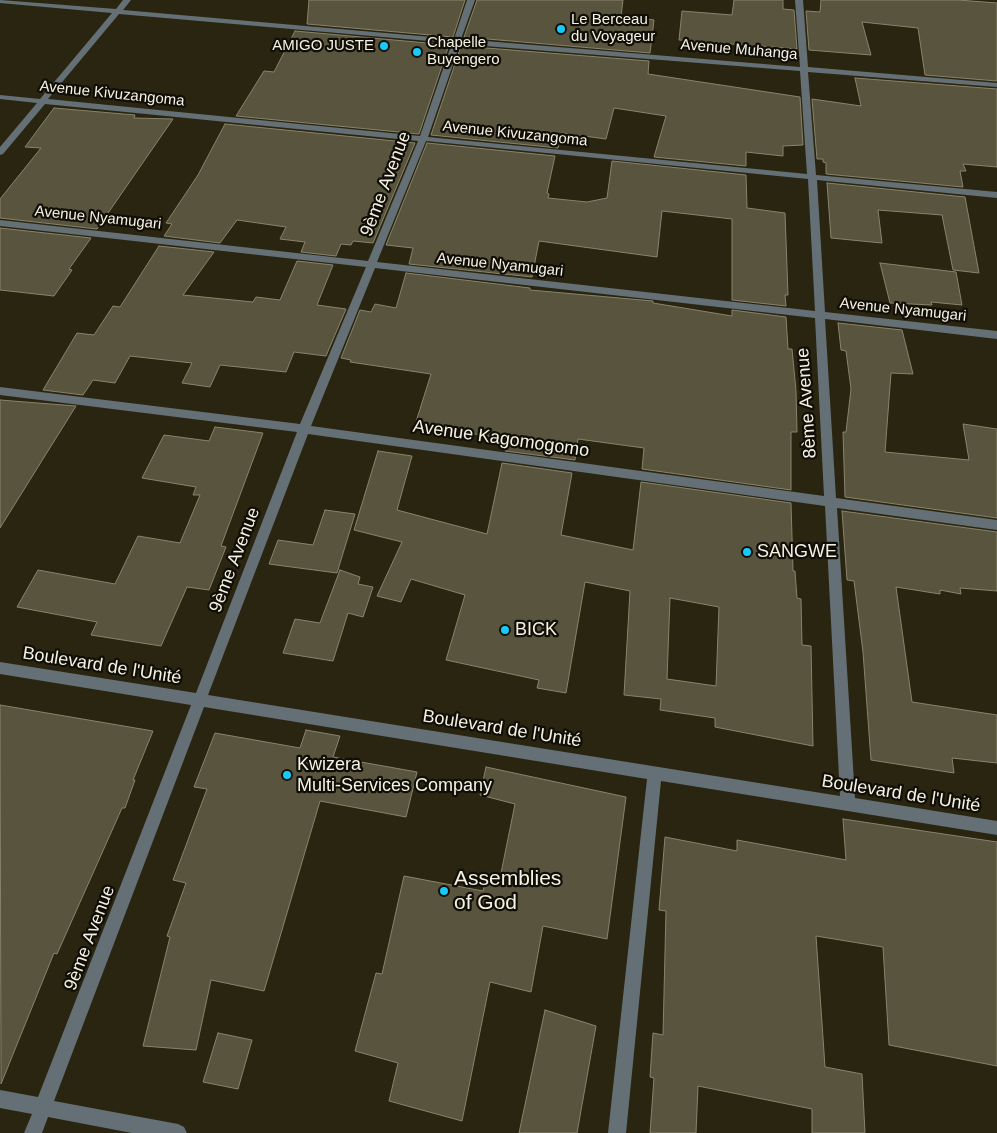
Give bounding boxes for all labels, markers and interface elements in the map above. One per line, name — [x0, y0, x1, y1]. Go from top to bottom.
place label: Le Berceau du Voyageur — [571, 11, 655, 46]
marker: Le Berceau du Voyageur — [555, 23, 567, 35]
place label: Chapelle Buyengero — [427, 34, 500, 69]
street label: Avenue Muhanga — [680, 36, 798, 64]
place label: AMIGO JUSTE — [272, 37, 374, 55]
marker: AMIGO JUSTE — [378, 40, 390, 52]
marker: Chapelle Buyengero — [411, 46, 423, 58]
street label: Avenue Kivuzangoma — [39, 77, 185, 111]
street label: Avenue Kivuzangoma — [442, 117, 588, 151]
street label: 9ème Avenue — [356, 128, 416, 240]
street label: Avenue Nyamugari — [34, 202, 162, 234]
street label: Avenue Nyamugari — [436, 249, 564, 281]
street label: Avenue Nyamugari — [839, 294, 967, 326]
street label: 8ème Avenue — [792, 347, 822, 459]
street label: Avenue Kagomogomo — [411, 416, 591, 462]
street label: 9ème Avenue — [205, 504, 265, 616]
place label: SANGWE — [757, 541, 837, 563]
marker: SANGWE — [741, 546, 753, 558]
place label: BICK — [515, 619, 557, 641]
marker: BICK — [499, 624, 511, 636]
street label: Boulevard de l'Unité — [21, 643, 183, 689]
street label: Boulevard de l'Unité — [421, 706, 583, 752]
place label: Kwizera Multi-Services Company — [297, 754, 492, 796]
marker: Kwizera Multi-Services Company — [281, 769, 293, 781]
street label: Boulevard de l'Unité — [820, 771, 982, 817]
place label: Assemblies of God — [454, 866, 561, 916]
street label: 9ème Avenue — [60, 882, 120, 994]
marker: Assemblies of God — [438, 885, 450, 897]

